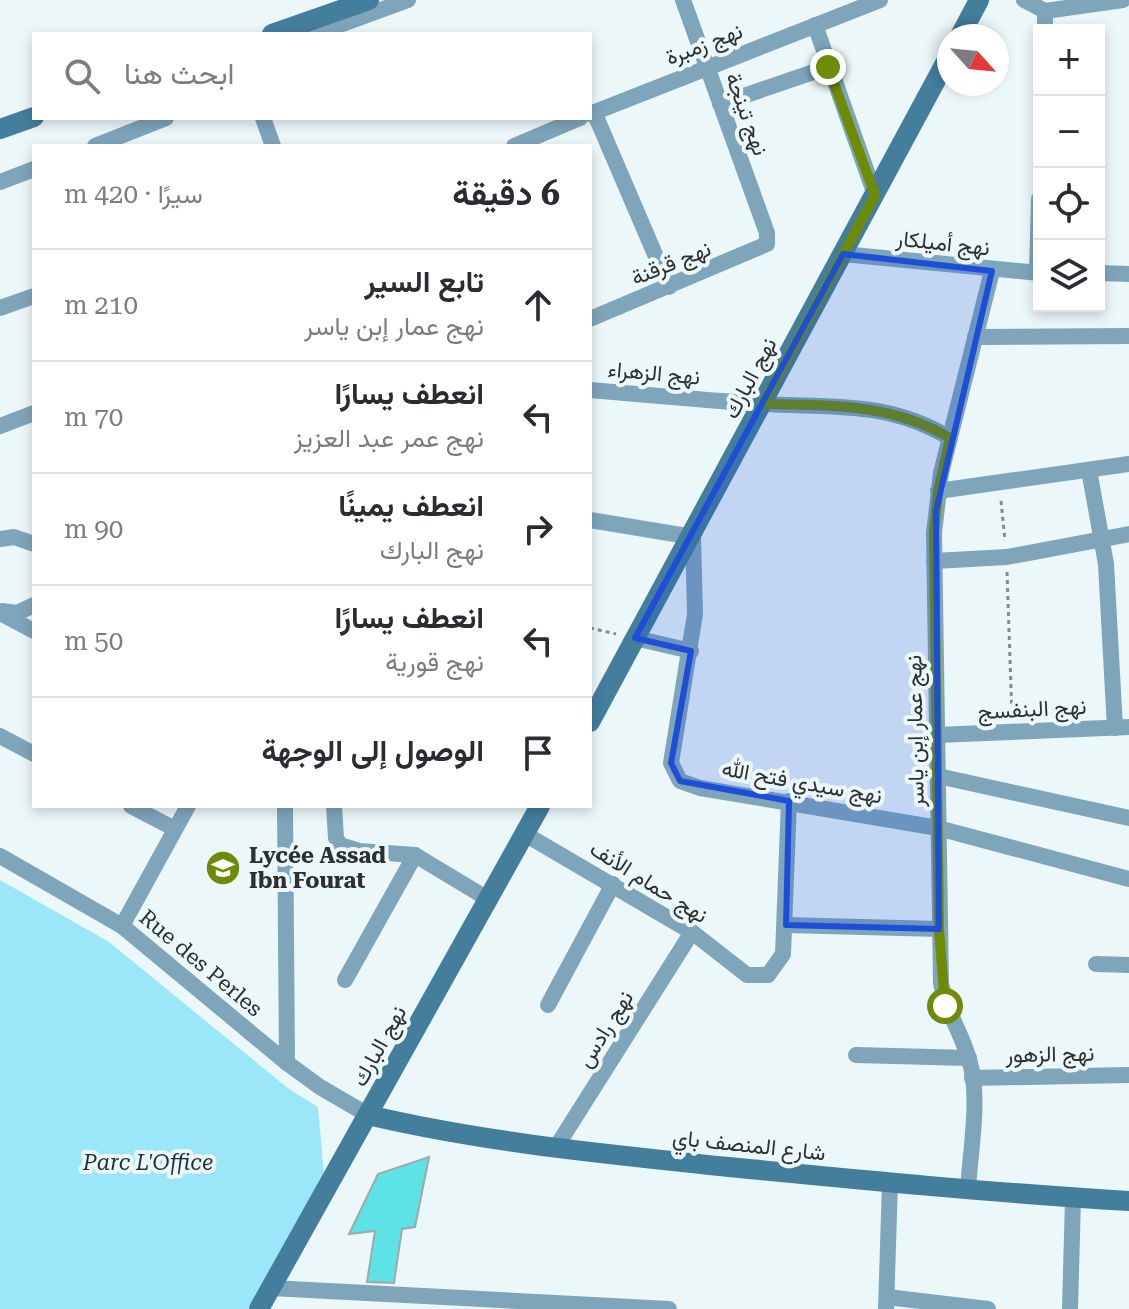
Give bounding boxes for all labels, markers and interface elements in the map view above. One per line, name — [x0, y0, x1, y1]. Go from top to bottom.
street label: نهج زمبرة — [662, 18, 747, 72]
north arrow — [937, 24, 1009, 96]
map controls — [1033, 24, 1105, 312]
button: + — [1033, 24, 1105, 96]
search box — [32, 32, 592, 120]
route end — [810, 49, 846, 85]
icon: search — [60, 54, 104, 98]
text: ابحث هنا — [124, 56, 235, 91]
street label: نهج تينجة — [719, 69, 774, 160]
button: − — [1033, 96, 1105, 168]
button: locate — [1033, 168, 1105, 240]
text: 6 دقيقة — [452, 173, 560, 213]
text: سيرًا · 420 m — [64, 179, 203, 209]
street label: نهج أميلكار — [894, 226, 991, 262]
street label: نهج قرقنة — [627, 236, 715, 292]
button: layers — [1033, 240, 1105, 312]
text: تابع السير — [365, 264, 484, 299]
icon: ahead — [516, 283, 560, 327]
text: 210 m — [64, 290, 138, 320]
text: نهج عمار إبن ياسر — [304, 311, 484, 341]
street label: نهج البارك — [718, 333, 783, 424]
street label: نهج الزهراء — [607, 357, 701, 391]
text: انعطف يسارًا — [334, 376, 484, 411]
icon: left — [516, 395, 560, 439]
text: 70 m — [64, 402, 123, 432]
text: نهج عمر عبد العزيز — [294, 423, 484, 453]
text: انعطف يمينًا — [338, 488, 484, 523]
icon: right — [516, 507, 560, 551]
text: 90 m — [64, 514, 123, 544]
text: نهج البارك — [380, 535, 484, 565]
text: انعطف يسارًا — [334, 600, 484, 635]
icon: left — [516, 619, 560, 663]
text: 50 m — [64, 626, 123, 656]
text: نهج قورية — [385, 647, 484, 677]
street label: نهج عمار إبن ياسر — [901, 655, 931, 808]
street label: نهج البنفسج — [977, 694, 1087, 726]
icon: arrive — [516, 731, 560, 775]
text: الوصول إلى الوجهة — [261, 733, 484, 768]
street label: نهج سيدي فتح الله — [719, 755, 884, 814]
street label: نهج حمام الأنف — [584, 836, 712, 930]
place label: Lycée Assad Ibn Fourat — [249, 843, 386, 893]
school or university icon: Lycée Assad Ibn Fourat — [204, 849, 242, 887]
street label: Rue des Perles — [135, 904, 267, 1022]
street label: نهج رادس — [572, 986, 640, 1073]
route start — [927, 988, 963, 1024]
street label: نهج البارك — [347, 1001, 413, 1092]
street label: نهج الزهور — [1004, 1041, 1095, 1069]
street label: شارع المنصف باي — [670, 1125, 827, 1171]
park label: Parc L'Office — [82, 1150, 213, 1175]

